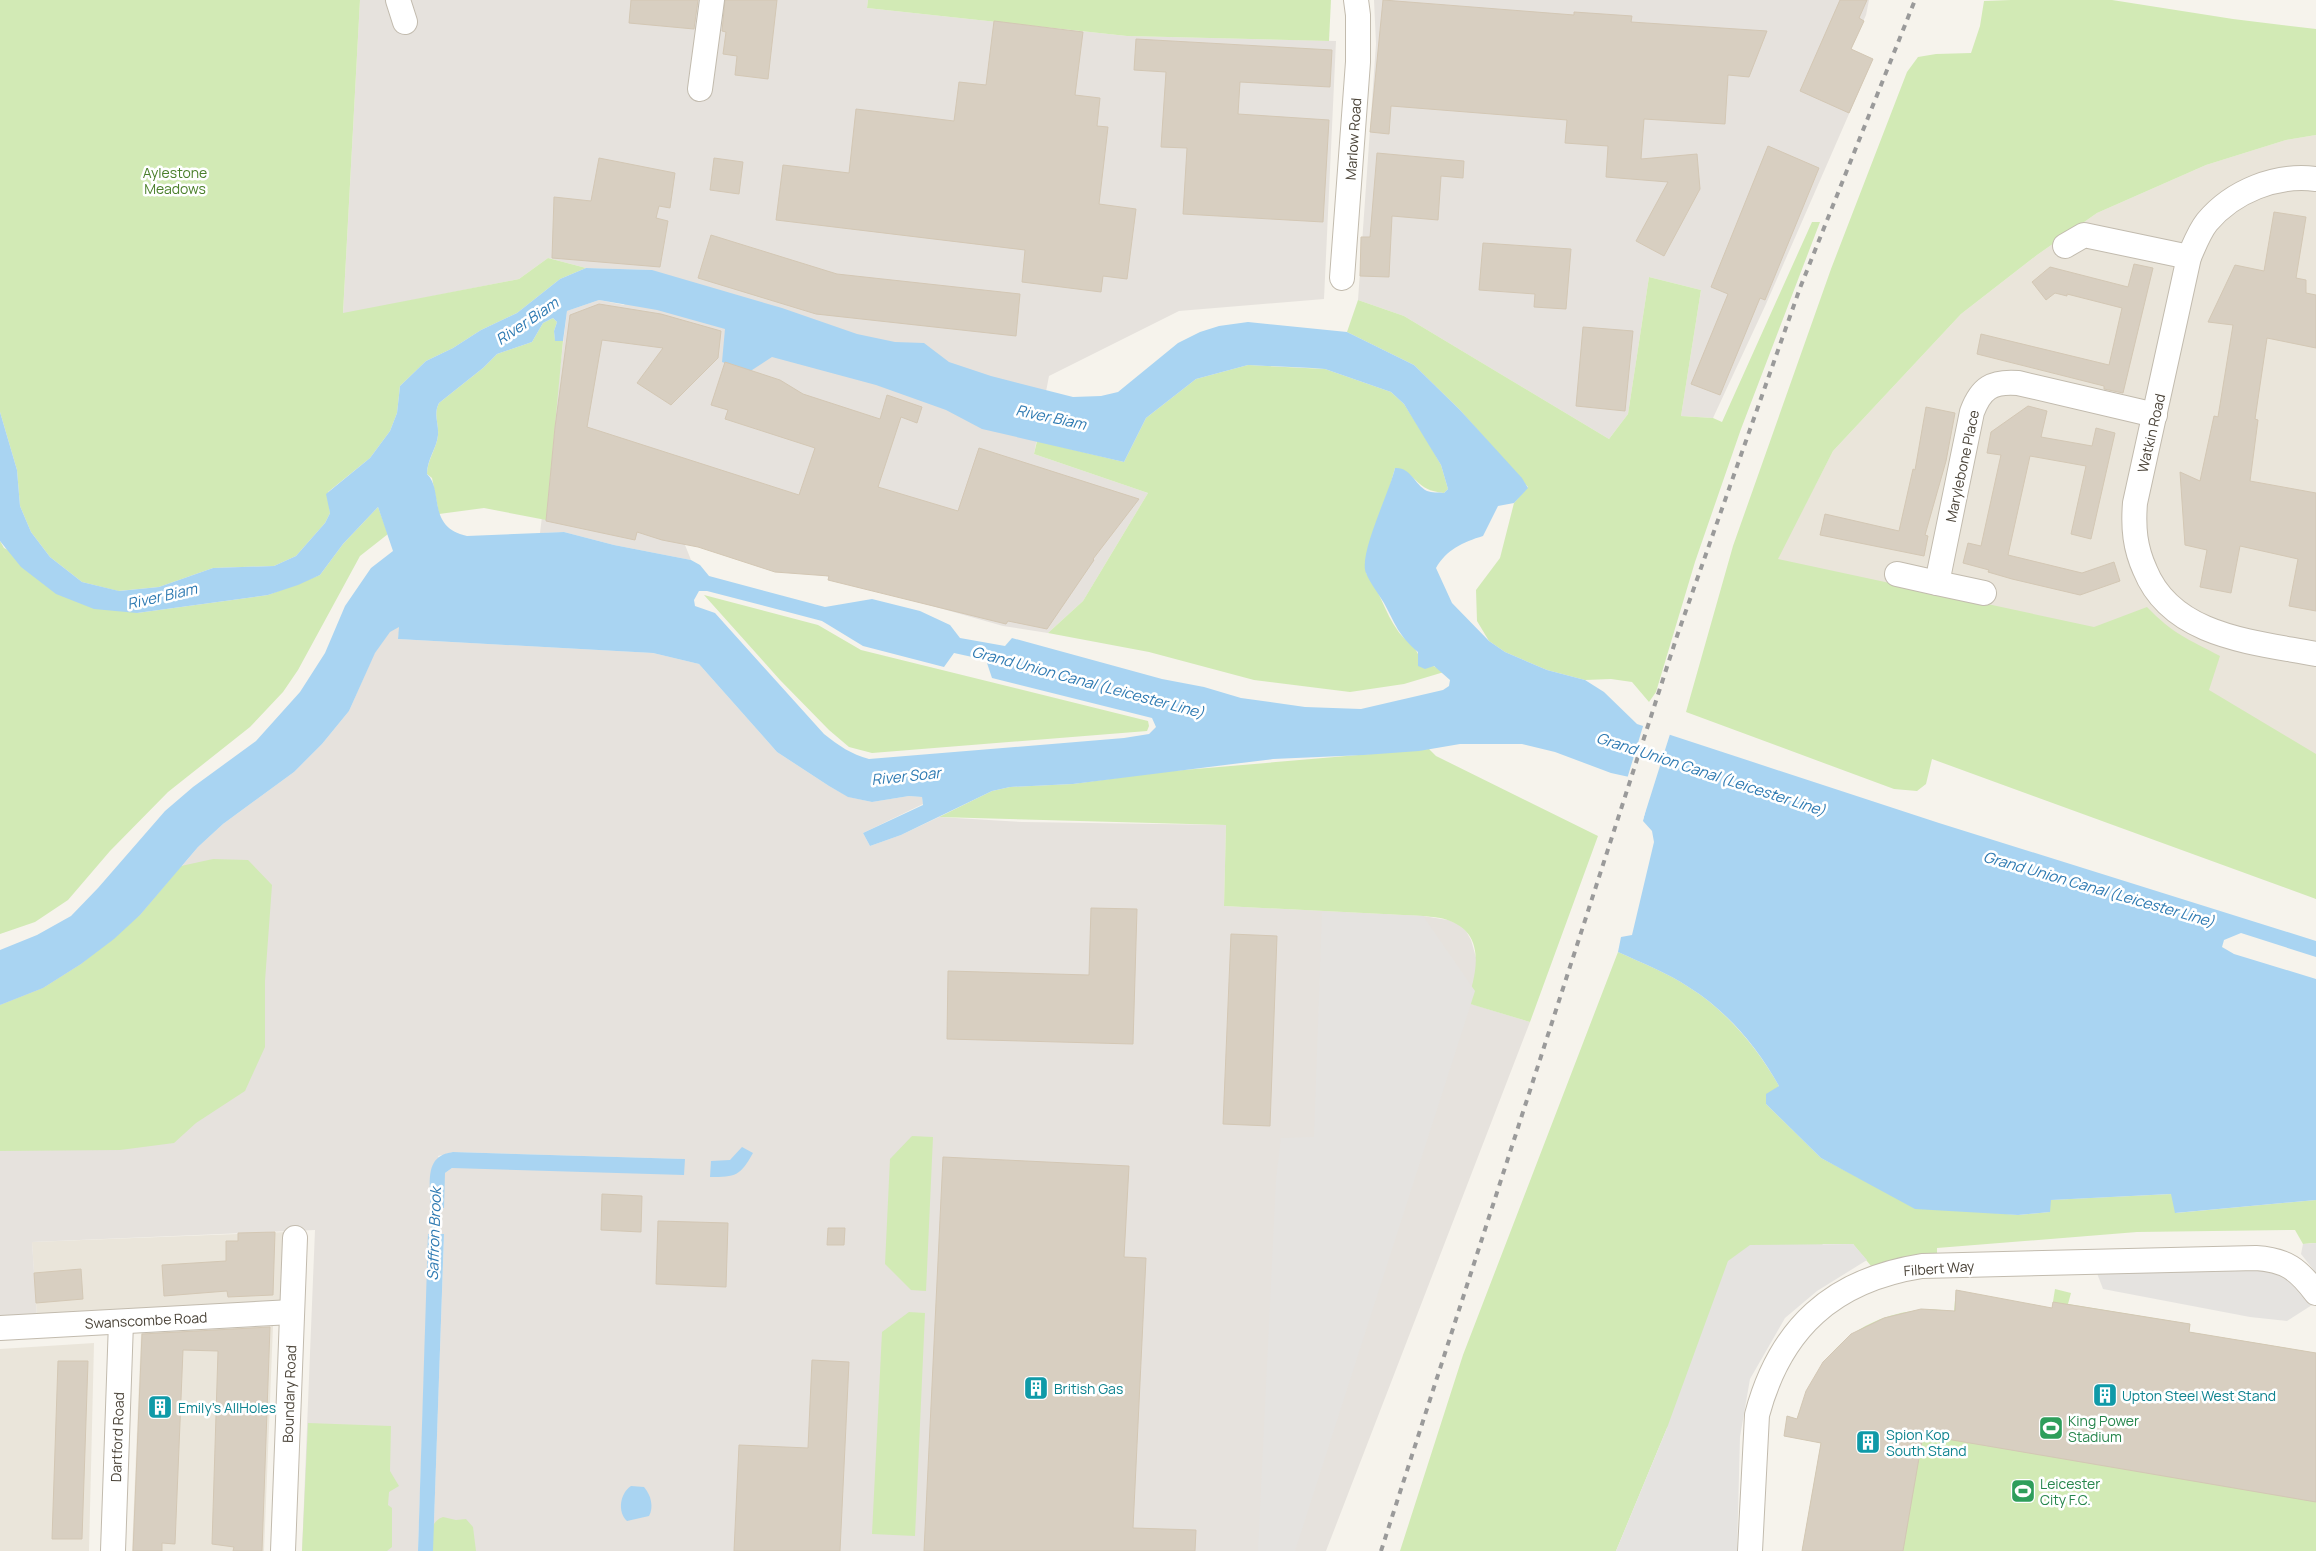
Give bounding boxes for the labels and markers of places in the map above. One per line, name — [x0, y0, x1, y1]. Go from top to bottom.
building icon: British Gas — [1023, 1375, 1049, 1401]
place label: British Gas — [1054, 1379, 1123, 1398]
building icon: Upton Steel West Stand — [2092, 1382, 2118, 1408]
place label: Upton Steel West Stand — [2122, 1386, 2276, 1405]
building icon: Emily's AllHoles — [147, 1394, 173, 1420]
place label: Emily's AllHoles — [178, 1398, 276, 1417]
place label: King Power Stadium — [2068, 1411, 2139, 1446]
sports icon: King Power Stadium — [2038, 1415, 2064, 1441]
place label: Spion Kop South Stand — [1886, 1425, 1967, 1460]
building icon: Spion Kop South Stand — [1855, 1429, 1881, 1455]
place label: Leicester City F.C. — [2040, 1474, 2100, 1509]
sports icon: Leicester City F.C. — [2010, 1478, 2036, 1504]

